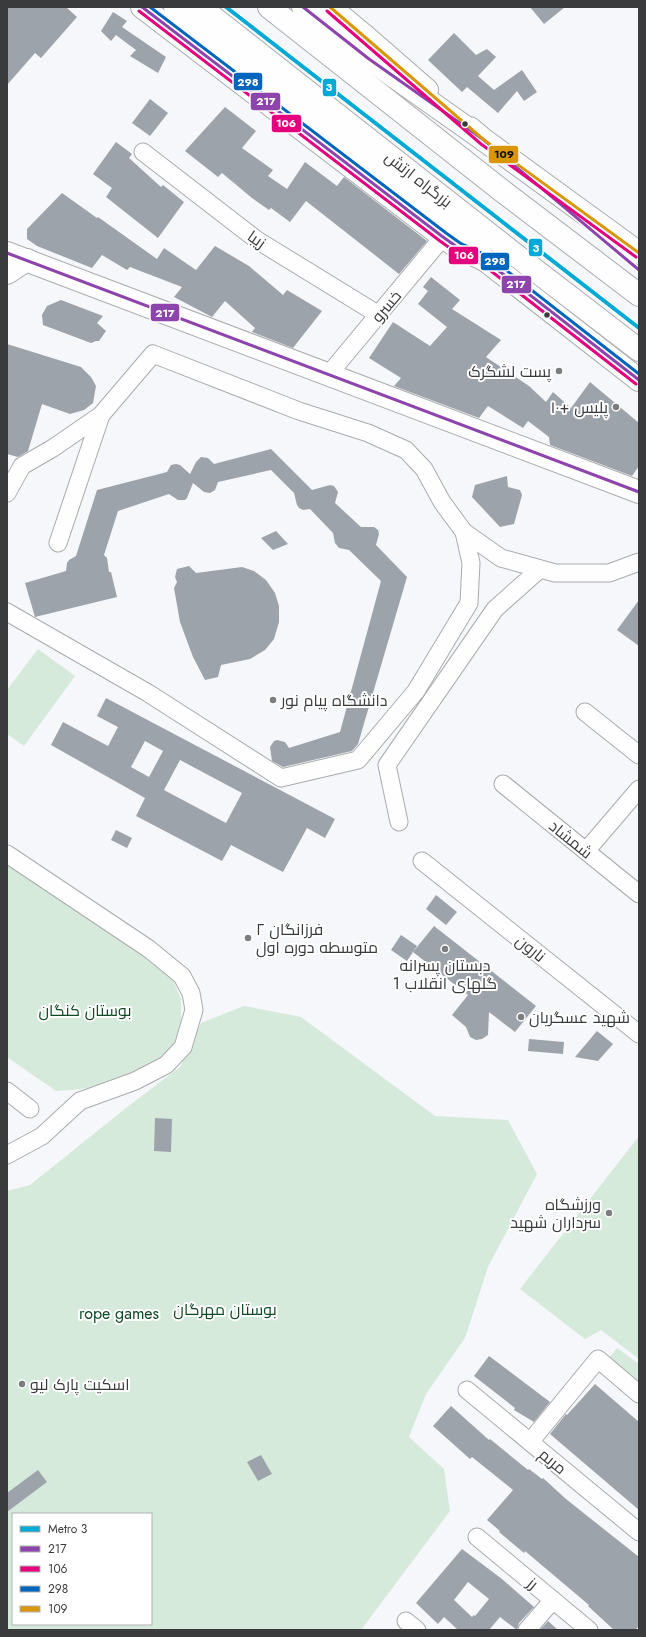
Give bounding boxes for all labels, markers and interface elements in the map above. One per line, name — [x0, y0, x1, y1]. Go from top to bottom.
line badge: 298 — [233, 72, 263, 91]
text: 298 — [237, 74, 259, 90]
line badge: 3 — [322, 78, 337, 97]
text: 3 — [326, 79, 333, 95]
line badge: 217 — [250, 92, 281, 111]
text: 217 — [256, 93, 276, 109]
line badge: 106 — [271, 114, 302, 133]
text: 106 — [276, 115, 296, 131]
unlabelled marker — [460, 119, 470, 129]
line badge: 109 — [488, 145, 519, 164]
street label: بزرگراه ارتش — [380, 146, 457, 213]
text: 109 — [494, 146, 514, 162]
street label: زیبا — [243, 225, 271, 254]
line badge: 3 — [528, 238, 543, 257]
text: 3 — [533, 240, 540, 256]
line badge: 106 — [448, 246, 479, 265]
text: 106 — [454, 247, 474, 263]
line badge: 298 — [480, 252, 510, 271]
text: 298 — [484, 253, 506, 269]
line badge: 217 — [501, 275, 532, 294]
text: 217 — [506, 276, 526, 292]
street label: خسرو — [366, 285, 407, 327]
line badge: 217 — [150, 303, 180, 322]
text: 217 — [155, 305, 175, 321]
unlabelled marker — [542, 310, 552, 320]
place label: پست لشگرک — [468, 360, 552, 383]
marker: پست لشگرک — [554, 366, 564, 376]
place label: پلیس +۱۰ — [551, 396, 609, 419]
marker: پلیس +۱۰ — [611, 402, 621, 412]
place label: دانشگاه پیام نور — [280, 689, 388, 712]
marker: دانشگاه پیام نور — [268, 695, 278, 705]
street label: شمشاد — [544, 815, 597, 864]
place label: فرزانگان ۲ متوسطه دوره اول — [256, 918, 378, 959]
street label: نارون — [511, 929, 551, 968]
marker: فرزانگان ۲ متوسطه دوره اول — [243, 933, 253, 943]
marker: دبستان پسرانه گلهای انقلاب 1 — [440, 944, 450, 954]
place label: دبستان پسرانه گلهای انقلاب 1 — [393, 954, 497, 995]
park label: بوستان کنگان — [38, 999, 132, 1022]
place label: شهید عسگریان — [529, 1006, 630, 1029]
marker: شهید عسگریان — [516, 1012, 526, 1022]
place label: ورزشگاه سرداران شهید — [510, 1193, 601, 1234]
marker: ورزشگاه سرداران شهید — [604, 1208, 614, 1218]
park label: بوستان مهرگان — [173, 1298, 277, 1321]
park label: rope games — [79, 1302, 159, 1325]
place label: اسکیت پارک لیو — [30, 1373, 130, 1396]
marker: اسکیت پارک لیو — [17, 1379, 27, 1389]
street label: مریم — [534, 1443, 572, 1480]
legend — [12, 1513, 152, 1625]
text: Metro 3 — [48, 1520, 88, 1538]
text: 217 — [48, 1540, 67, 1558]
text: 106 — [48, 1560, 68, 1578]
street label: رز — [521, 1571, 543, 1595]
text: 298 — [48, 1580, 68, 1598]
text: 109 — [48, 1600, 68, 1618]

